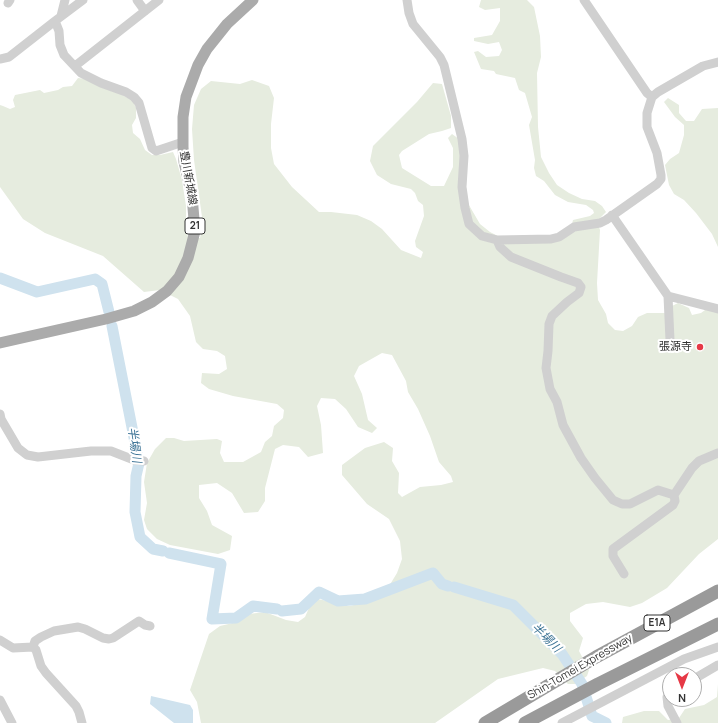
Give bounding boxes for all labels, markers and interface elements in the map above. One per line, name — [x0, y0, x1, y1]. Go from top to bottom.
street label: 豊川新城線 — [177, 150, 199, 206]
road number: 21 — [185, 218, 205, 234]
place label: 張源寺 — [659, 340, 692, 354]
marker: 張源寺 — [695, 342, 705, 352]
water label: 半場川 — [124, 426, 144, 464]
road number: E1A — [644, 615, 670, 631]
water label: 半場川 — [528, 620, 564, 656]
street label: Shin-Tomei Expressway — [525, 632, 635, 702]
north arrow — [662, 667, 702, 707]
text: N — [678, 691, 686, 706]

